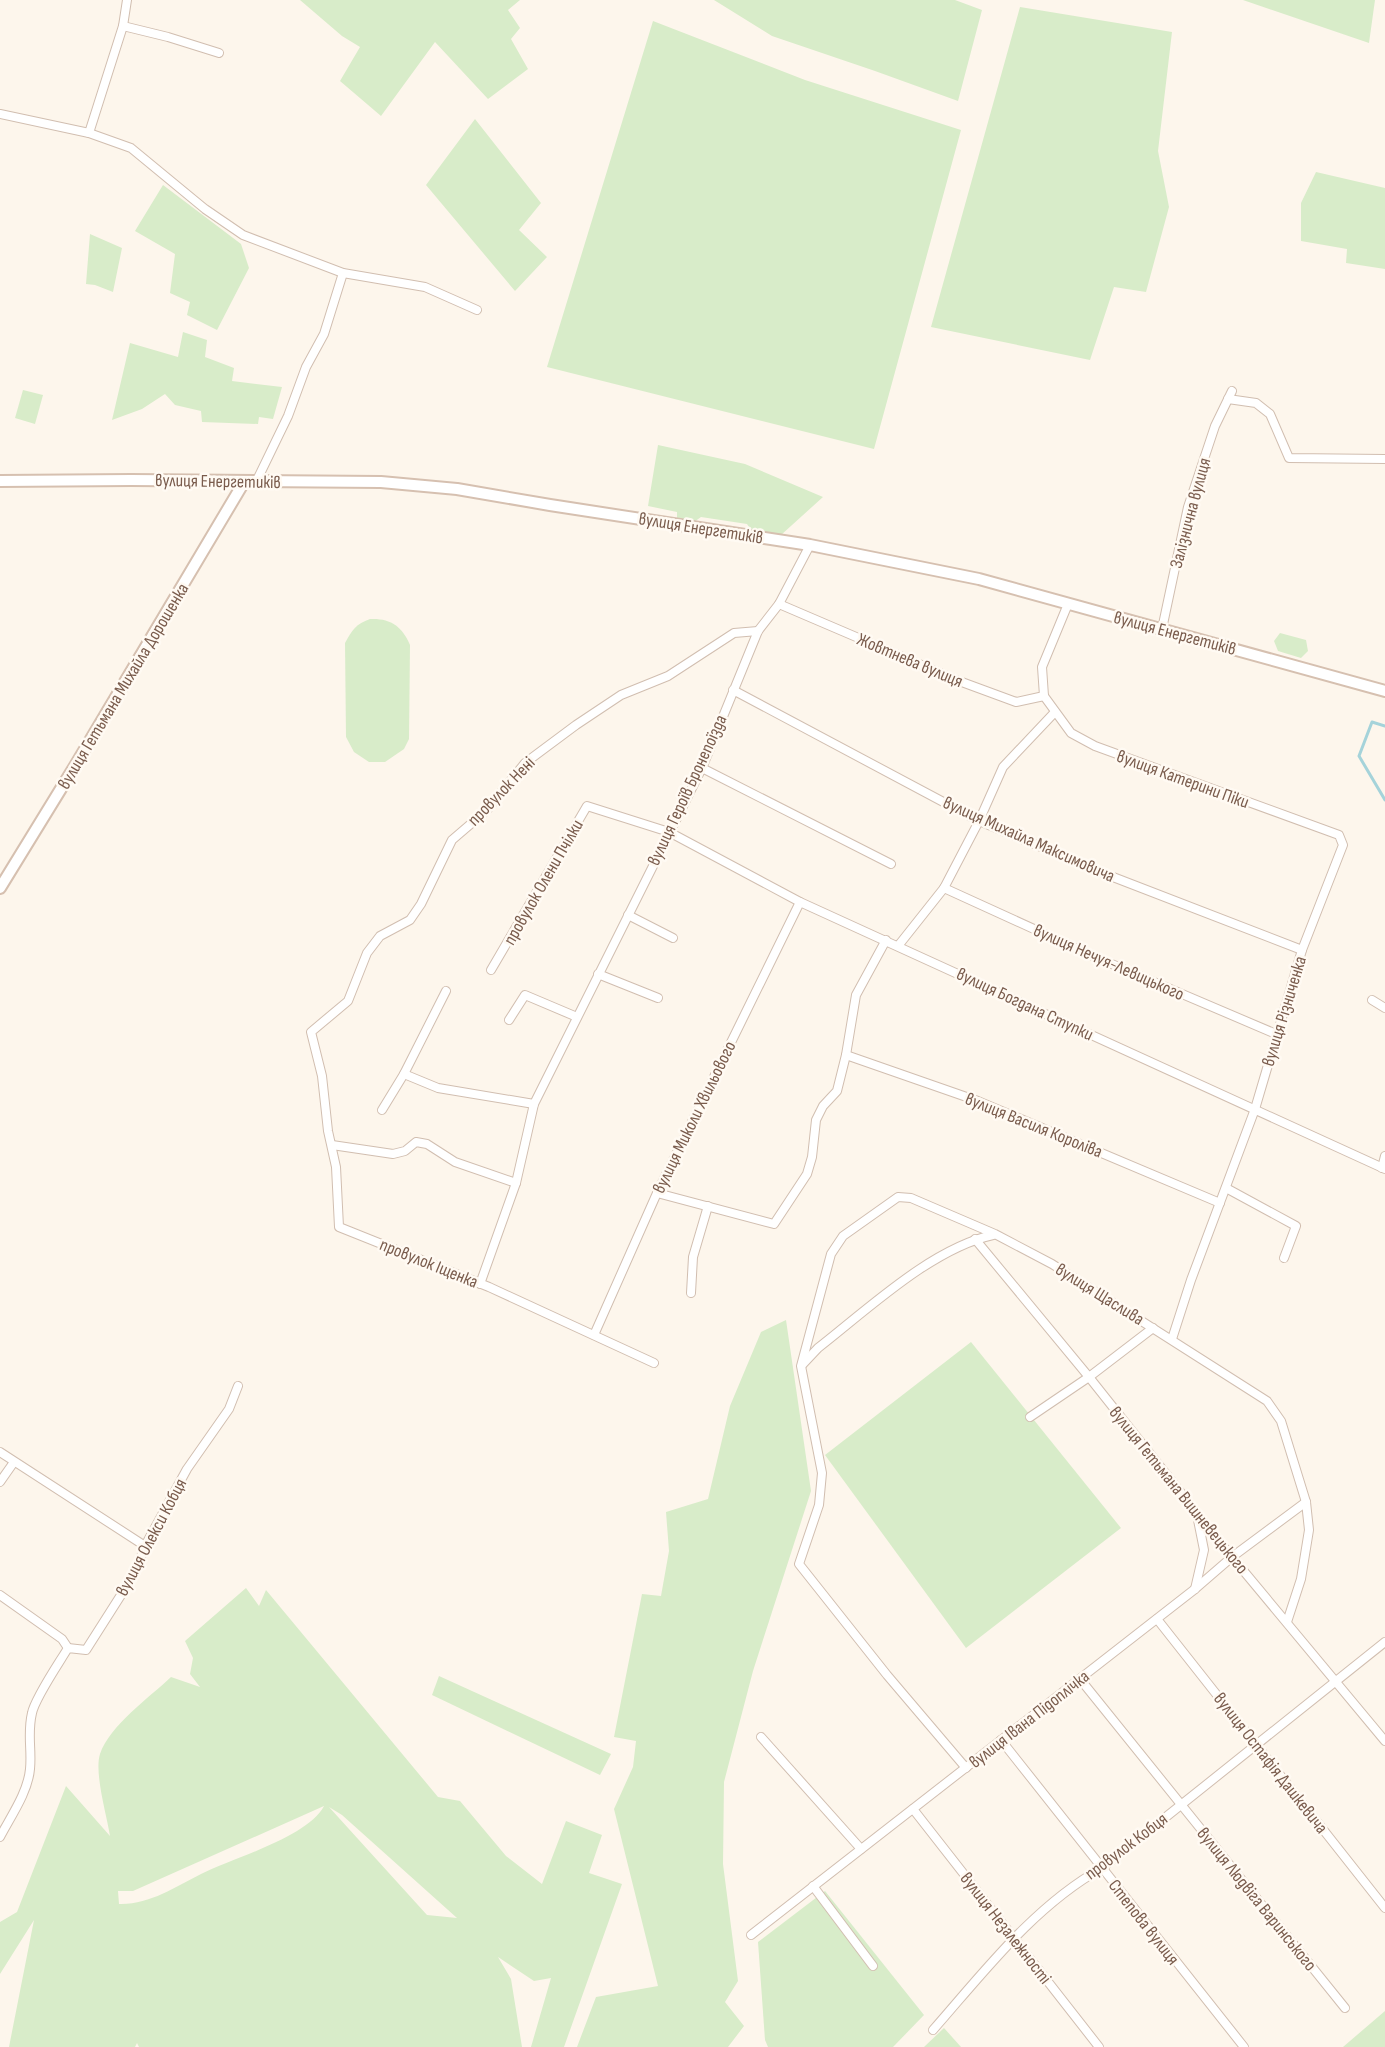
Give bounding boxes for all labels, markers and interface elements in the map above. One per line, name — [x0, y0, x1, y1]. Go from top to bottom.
street label: Залізнична вулиця — [1166, 456, 1215, 571]
street label: вулиця Енергетиків — [155, 470, 281, 493]
street label: вулиця Енергетиків — [637, 508, 765, 549]
street label: вулиця Гетьмана Михайла Дорошенка — [54, 579, 193, 793]
street label: вулиця Енергетиків — [1111, 607, 1238, 660]
street label: Жовтнева вулиця — [854, 629, 966, 692]
street label: вулиця Героїв Бронепоїзда — [643, 711, 732, 869]
street label: вулиця Катерини Піки — [1114, 746, 1252, 813]
street label: провулок Нені — [463, 753, 539, 830]
street label: вулиця Михайла Максимовича — [940, 792, 1118, 887]
street label: провулок Олени Пчілки — [499, 816, 588, 949]
street label: вулиця Нечуя-Левицького — [1030, 920, 1187, 1005]
street label: вулиця Різниченка — [1258, 954, 1311, 1069]
street label: вулиця Богдана Ступки — [953, 964, 1097, 1045]
street label: вулиця Миколи Хвильового — [648, 1038, 740, 1197]
street label: вулиця Василя Короліва — [962, 1088, 1106, 1163]
street label: провулок Іщенка — [377, 1234, 481, 1293]
street label: вулиця Щаслива — [1052, 1259, 1148, 1330]
street label: вулиця Гетьмана Вишневецького — [1105, 1402, 1253, 1578]
street label: вулиця Олекси Кобця — [112, 1475, 191, 1599]
street label: вулиця Івана Підоплічка — [965, 1666, 1094, 1773]
street label: вулиця Остафія Дашкевича — [1209, 1689, 1332, 1838]
street label: провулок Кобця — [1081, 1809, 1172, 1884]
street label: вулиця Людвіга Варинського — [1192, 1823, 1321, 1975]
street label: вулиця Незалежності — [956, 1868, 1056, 1988]
street label: Степова вулиця — [1104, 1875, 1183, 1969]

